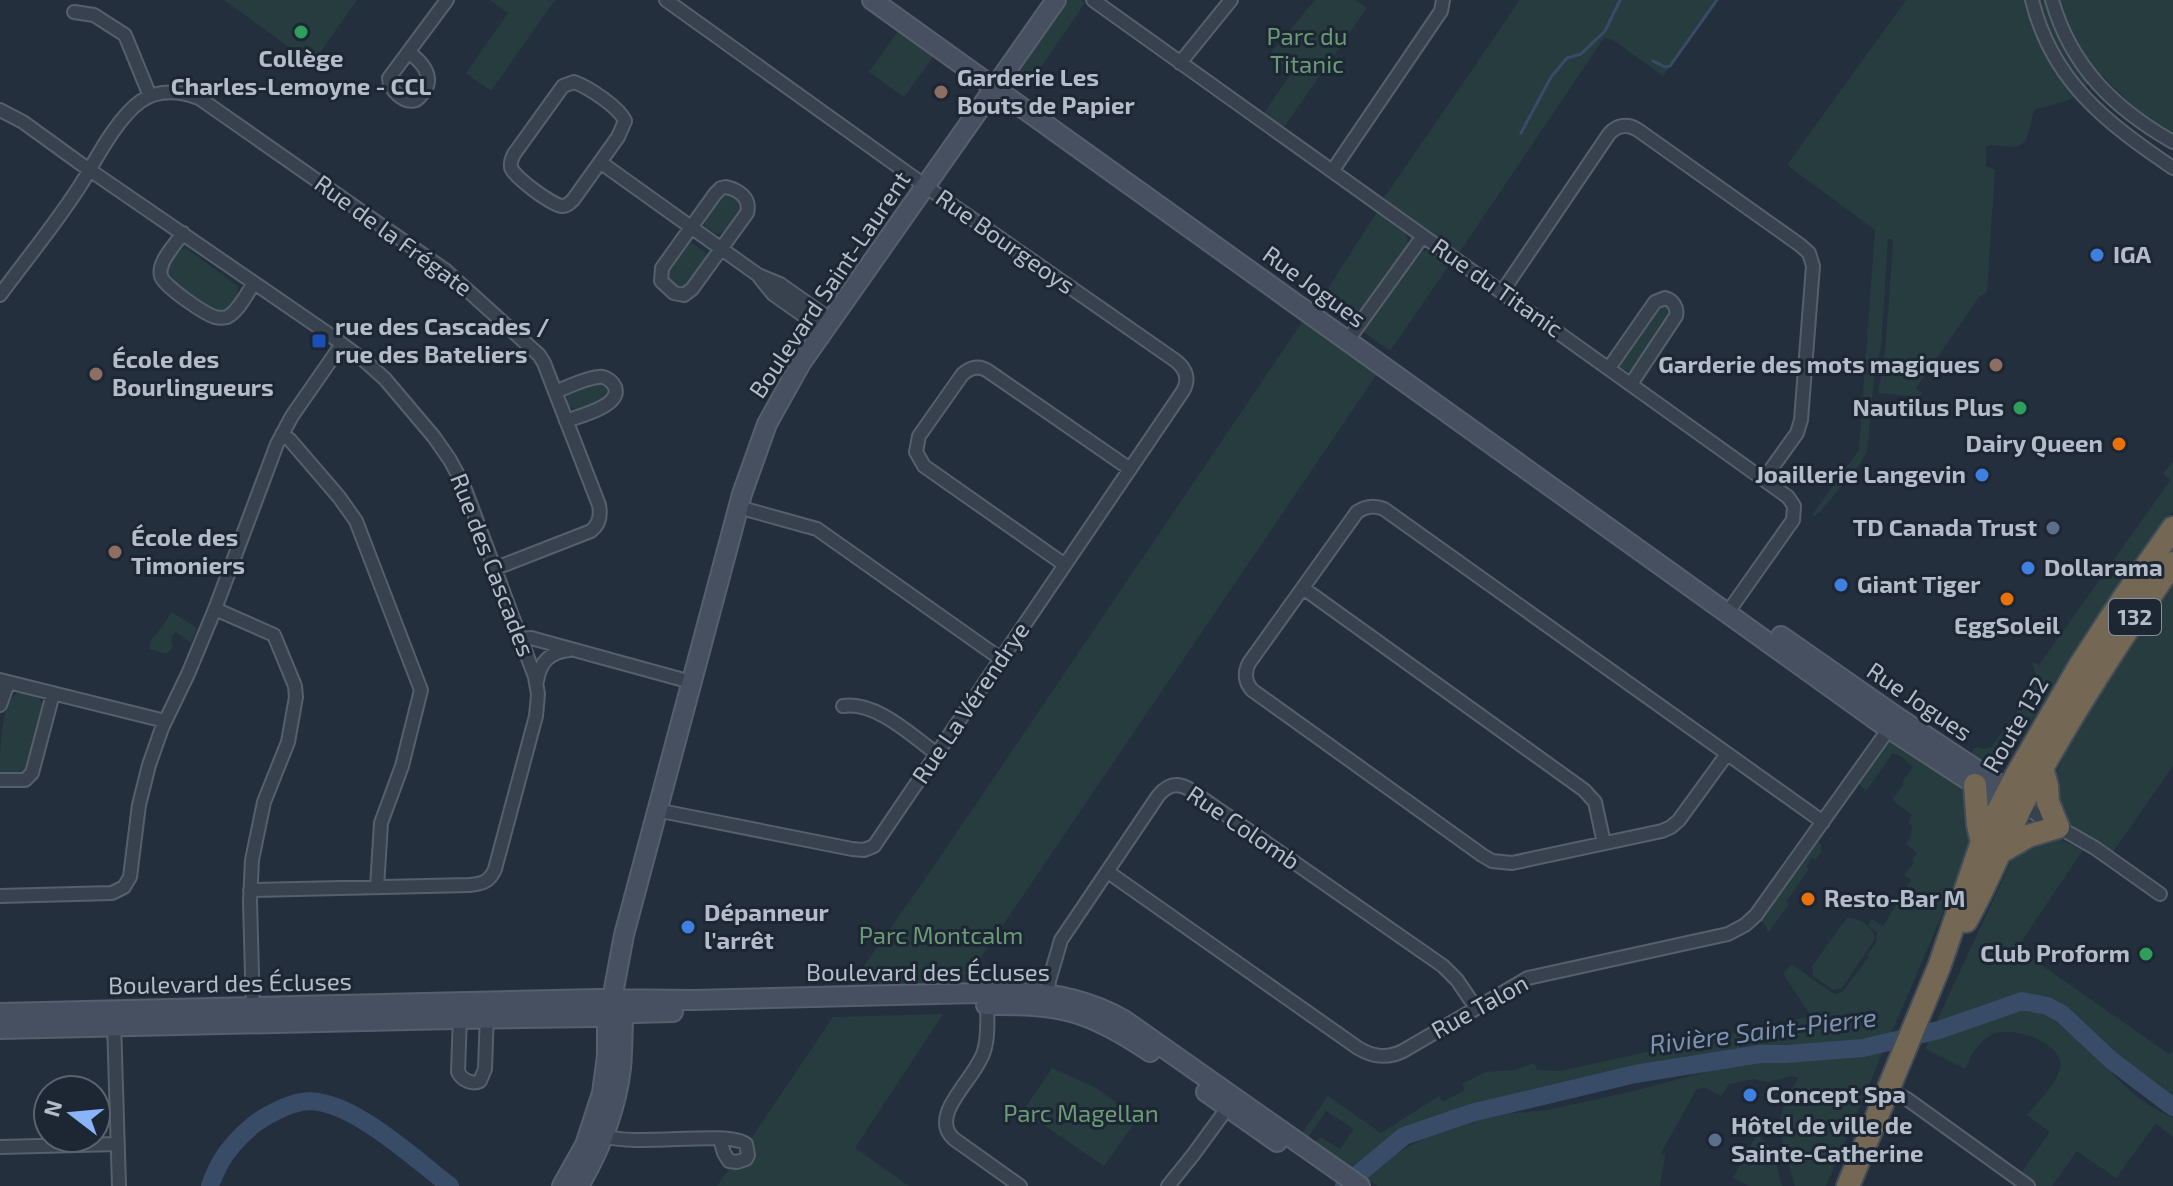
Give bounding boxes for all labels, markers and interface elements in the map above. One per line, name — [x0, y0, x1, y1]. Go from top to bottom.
park label: Parc du Titanic — [1266, 21, 1348, 78]
marker: Collège Charles-Lemoyne - CCL — [292, 23, 310, 41]
place label: Collège Charles-Lemoyne - CCL — [171, 43, 431, 100]
place label: Garderie Les Bouts de Papier — [957, 62, 1136, 119]
marker: Garderie Les Bouts de Papier — [932, 83, 950, 101]
street label: Boulevard Saint-Laurent — [742, 165, 916, 403]
street label: Rue de la Frégate — [309, 168, 478, 302]
street label: Rue Bourgeoys — [931, 182, 1081, 299]
street label: Rue du Titanic — [1427, 231, 1569, 342]
street label: Rue Jogues — [1258, 239, 1372, 333]
place label: IGA — [2113, 239, 2152, 268]
marker: IGA — [2088, 246, 2106, 264]
place label: rue des Cascades / rue des Bateliers — [335, 311, 550, 368]
marker: rue des Cascades / rue des Bateliers — [310, 332, 328, 350]
place label: École des Bourlingueurs — [112, 344, 274, 401]
place label: Garderie des mots magiques — [1658, 349, 1980, 378]
marker: Garderie des mots magiques — [1987, 356, 2005, 374]
marker: École des Bourlingueurs — [87, 365, 105, 383]
place label: Nautilus Plus — [1853, 392, 2004, 421]
marker: Nautilus Plus — [2011, 399, 2029, 417]
place label: Dairy Queen — [1966, 428, 2103, 458]
marker: Dairy Queen — [2110, 435, 2128, 453]
place label: Joaillerie Langevin — [1755, 459, 1966, 488]
marker: Joaillerie Langevin — [1973, 466, 1991, 484]
street label: Rue des Cascades — [445, 469, 542, 660]
place label: TD Canada Trust — [1853, 512, 2037, 541]
marker: TD Canada Trust — [2044, 519, 2062, 537]
place label: École des Timoniers — [131, 522, 245, 579]
marker: École des Timoniers — [106, 543, 124, 561]
place label: Dollarama — [2044, 552, 2163, 581]
marker: Dollarama — [2019, 559, 2037, 577]
place label: Giant Tiger — [1857, 569, 1981, 598]
marker: Giant Tiger — [1832, 576, 1850, 594]
marker: EggSoleil — [1998, 590, 2016, 608]
road number: 132 — [2109, 599, 2161, 635]
place label: EggSoleil — [1954, 610, 2060, 639]
street label: Rue La Vérendrye — [905, 616, 1035, 788]
street label: Rue Jogues — [1862, 655, 1978, 746]
street label: Route 132 — [1976, 671, 2054, 777]
street label: Rue Colomb — [1182, 779, 1306, 875]
place label: Resto-Bar M — [1824, 883, 1966, 912]
marker: Resto-Bar M — [1799, 890, 1817, 908]
place label: Dépanneur l'arrêt — [704, 897, 830, 954]
marker: Dépanneur l'arrêt — [679, 918, 697, 936]
park label: Parc Montcalm — [859, 920, 1023, 949]
place label: Club Proform — [1980, 938, 2130, 967]
marker: Club Proform — [2137, 945, 2155, 963]
street label: Boulevard des Écluses — [806, 957, 1050, 986]
street label: Boulevard des Écluses — [108, 966, 352, 999]
street label: Rue Talon — [1426, 967, 1533, 1044]
water label: Rivière Saint-Pierre — [1647, 1000, 1878, 1059]
north arrow — [32, 1074, 112, 1154]
place label: Concept Spa — [1766, 1079, 1906, 1108]
marker: Concept Spa — [1741, 1086, 1759, 1104]
text: N — [37, 1097, 66, 1119]
park label: Parc Magellan — [1003, 1098, 1159, 1127]
place label: Hôtel de ville de Sainte-Catherine — [1731, 1110, 1924, 1167]
marker: Hôtel de ville de Sainte-Catherine — [1706, 1131, 1724, 1149]

